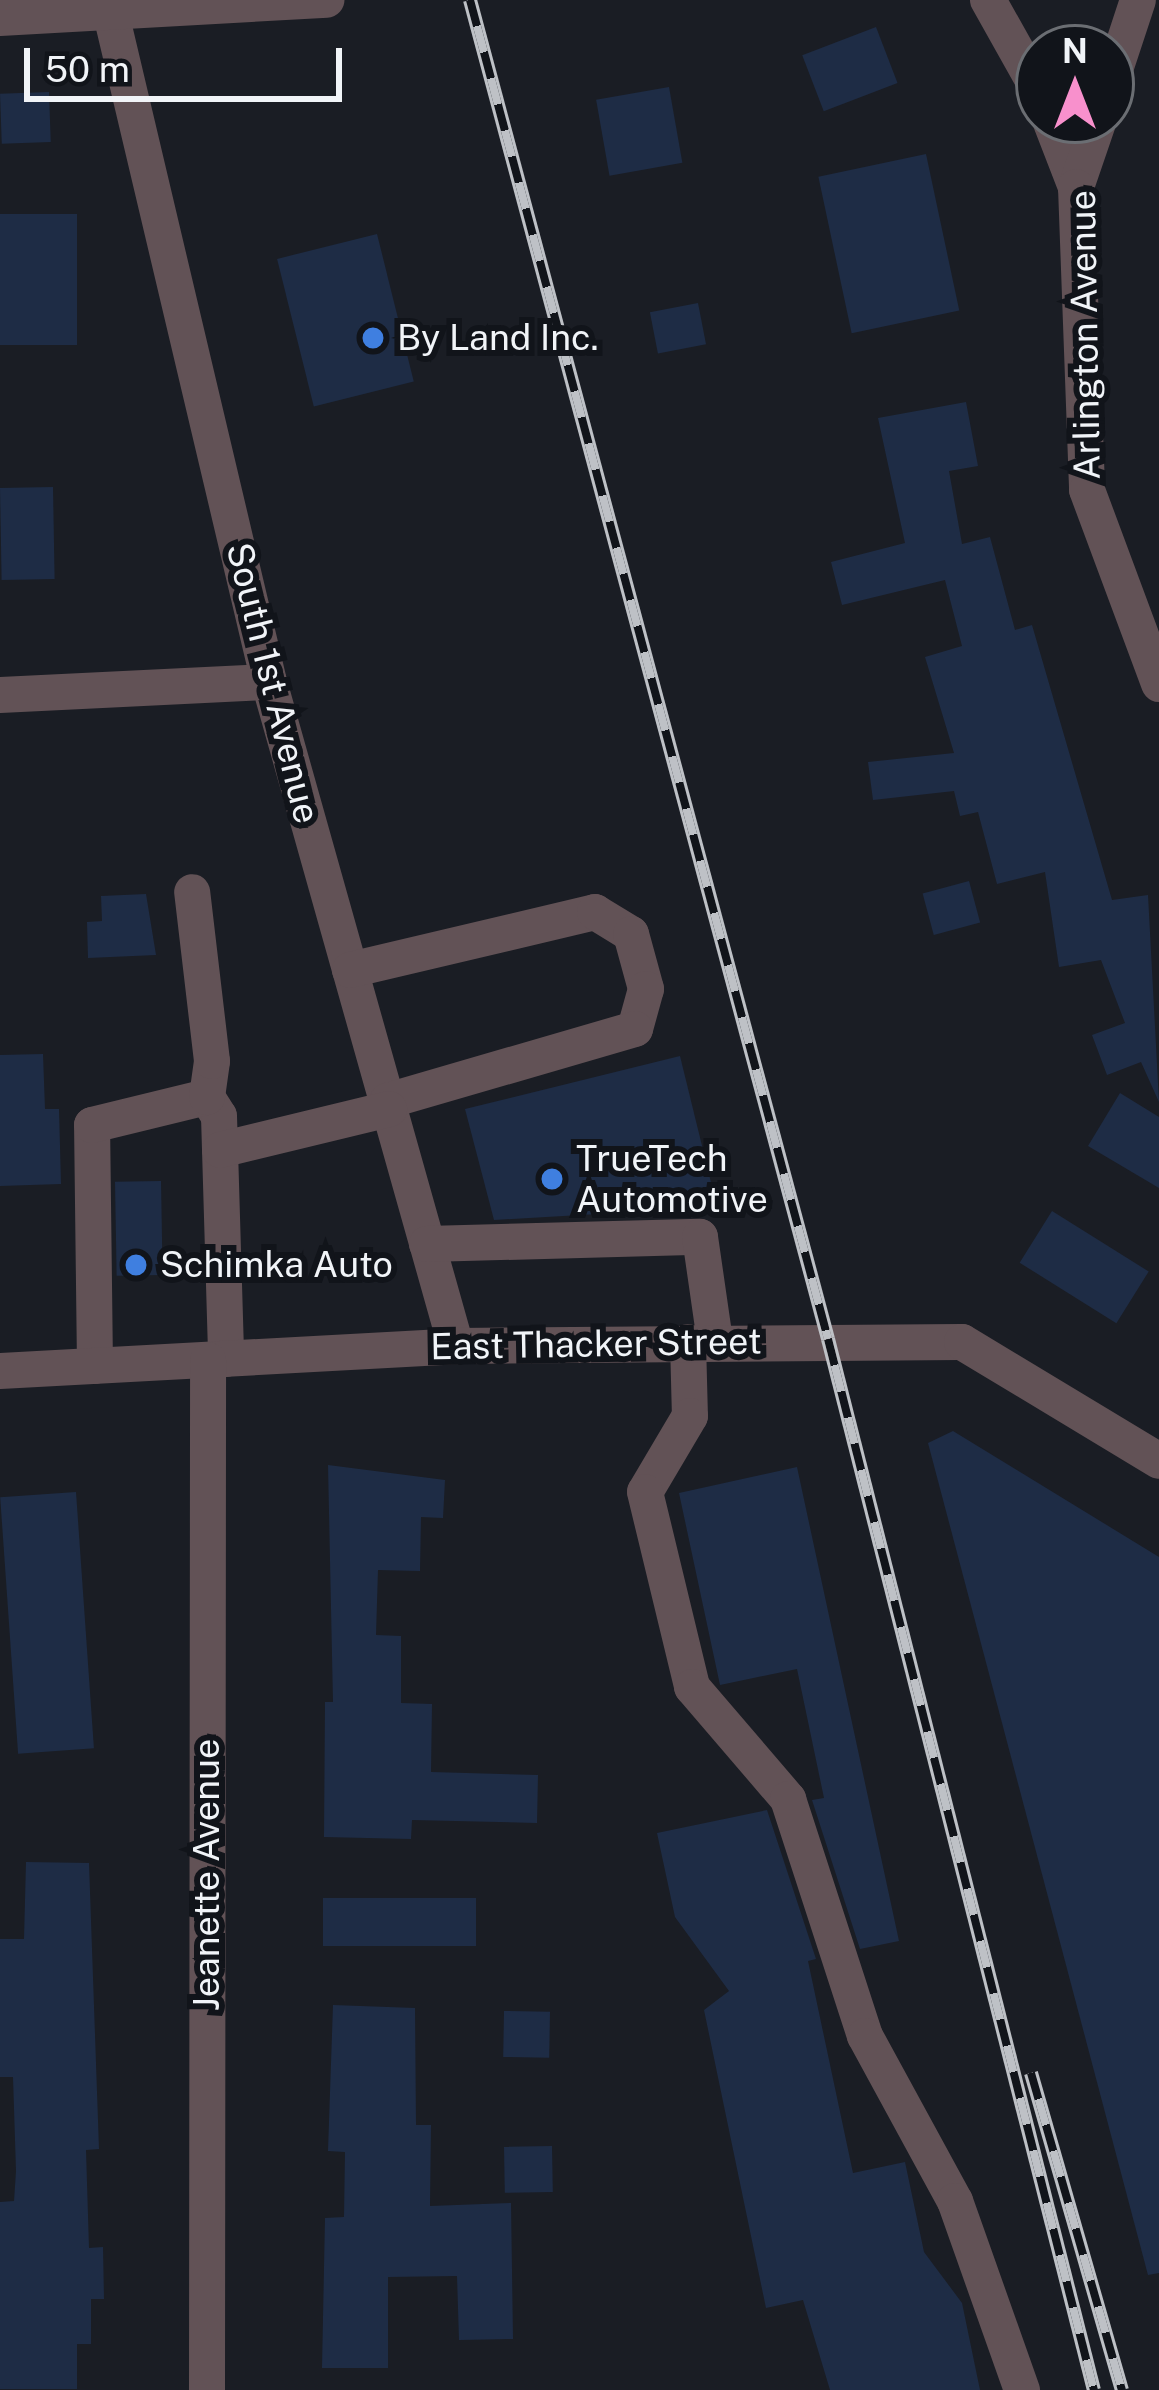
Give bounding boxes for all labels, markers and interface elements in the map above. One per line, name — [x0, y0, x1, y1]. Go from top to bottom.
scale bar — [30, 24, 348, 98]
north arrow — [1015, 24, 1135, 144]
text: N — [1062, 32, 1088, 70]
text: 50 m — [45, 48, 130, 90]
street label: Arlington Avenue — [1061, 190, 1109, 480]
place label: By Land Inc. — [397, 316, 599, 360]
marker: By Land Inc. — [360, 325, 386, 351]
street label: South 1st Avenue — [217, 538, 329, 828]
place label: TrueTech Automotive — [576, 1136, 768, 1221]
marker: TrueTech Automotive — [539, 1166, 565, 1192]
place label: Schimka Auto — [160, 1243, 393, 1287]
marker: Schimka Auto — [123, 1252, 149, 1278]
street label: East Thacker Street — [430, 1320, 762, 1368]
street label: Jeanette Avenue — [185, 1739, 229, 2011]

